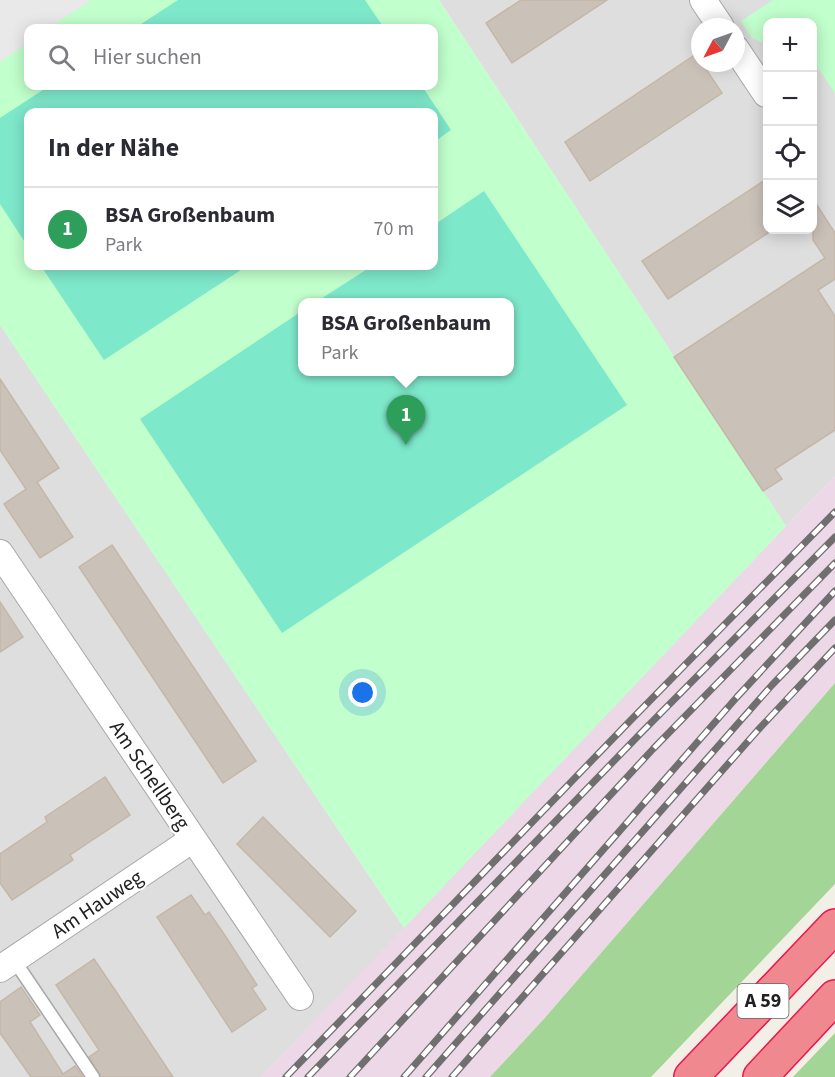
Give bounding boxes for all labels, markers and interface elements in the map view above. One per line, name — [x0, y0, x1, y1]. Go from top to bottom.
north arrow — [691, 18, 745, 72]
map controls — [763, 18, 817, 234]
button: + — [763, 18, 817, 72]
search box — [24, 24, 438, 90]
icon: search — [45, 41, 78, 74]
text: Hier suchen — [93, 41, 202, 73]
button: − — [763, 72, 817, 126]
button: locate — [763, 126, 817, 180]
text: In der Nähe — [48, 129, 179, 166]
button: layers — [763, 180, 817, 234]
text: BSA Großenbaum — [105, 199, 275, 231]
text: 1 — [62, 215, 73, 243]
text: 70 m — [374, 215, 414, 243]
text: Park — [105, 231, 142, 259]
popup — [298, 298, 514, 376]
text: BSA Großenbaum — [321, 307, 491, 339]
text: Park — [321, 339, 358, 367]
pin: 1 — [386, 396, 426, 445]
your location — [348, 678, 377, 707]
street label: Am Schellberg — [102, 714, 198, 836]
street label: Am Hauweg — [45, 862, 149, 946]
road number: A 59 — [738, 984, 789, 1018]

